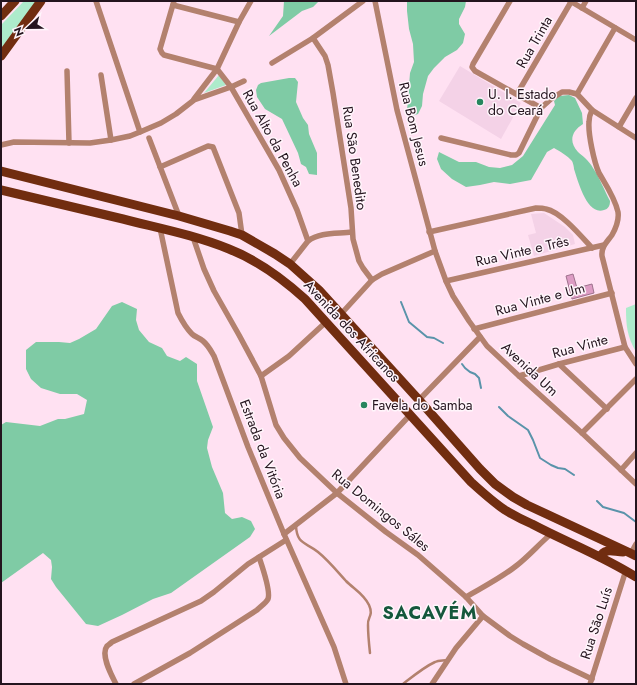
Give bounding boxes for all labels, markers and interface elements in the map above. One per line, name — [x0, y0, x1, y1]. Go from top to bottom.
north arrow — [8, 8, 48, 48]
street label: Rua Trinta — [511, 12, 557, 72]
text: N — [10, 25, 28, 39]
street label: Rua Bom Jesus — [394, 80, 434, 168]
place label: U. I. Estado do Ceará — [488, 84, 556, 120]
street label: Rua Alto da Penha — [238, 86, 308, 190]
marker: U. I. Estado do Ceará — [475, 97, 485, 107]
street label: Rua São Benedito — [338, 105, 372, 212]
street label: Rua Vinte e Três — [473, 230, 571, 271]
street label: Avenida dos Africanos — [299, 276, 405, 387]
street label: Rua Vinte e Um — [493, 277, 587, 321]
street label: Rua Vinte — [550, 329, 610, 363]
street label: Avenida Um — [497, 337, 563, 401]
place label: Favela do Samba — [372, 395, 472, 415]
street label: Estrada da Vitória — [235, 396, 291, 502]
marker: Favela do Samba — [359, 400, 369, 410]
street label: Rua Domingos Sáles — [328, 464, 435, 556]
street label: Rua São Luís — [575, 584, 617, 662]
district label: SACAVÉM — [383, 600, 477, 626]

